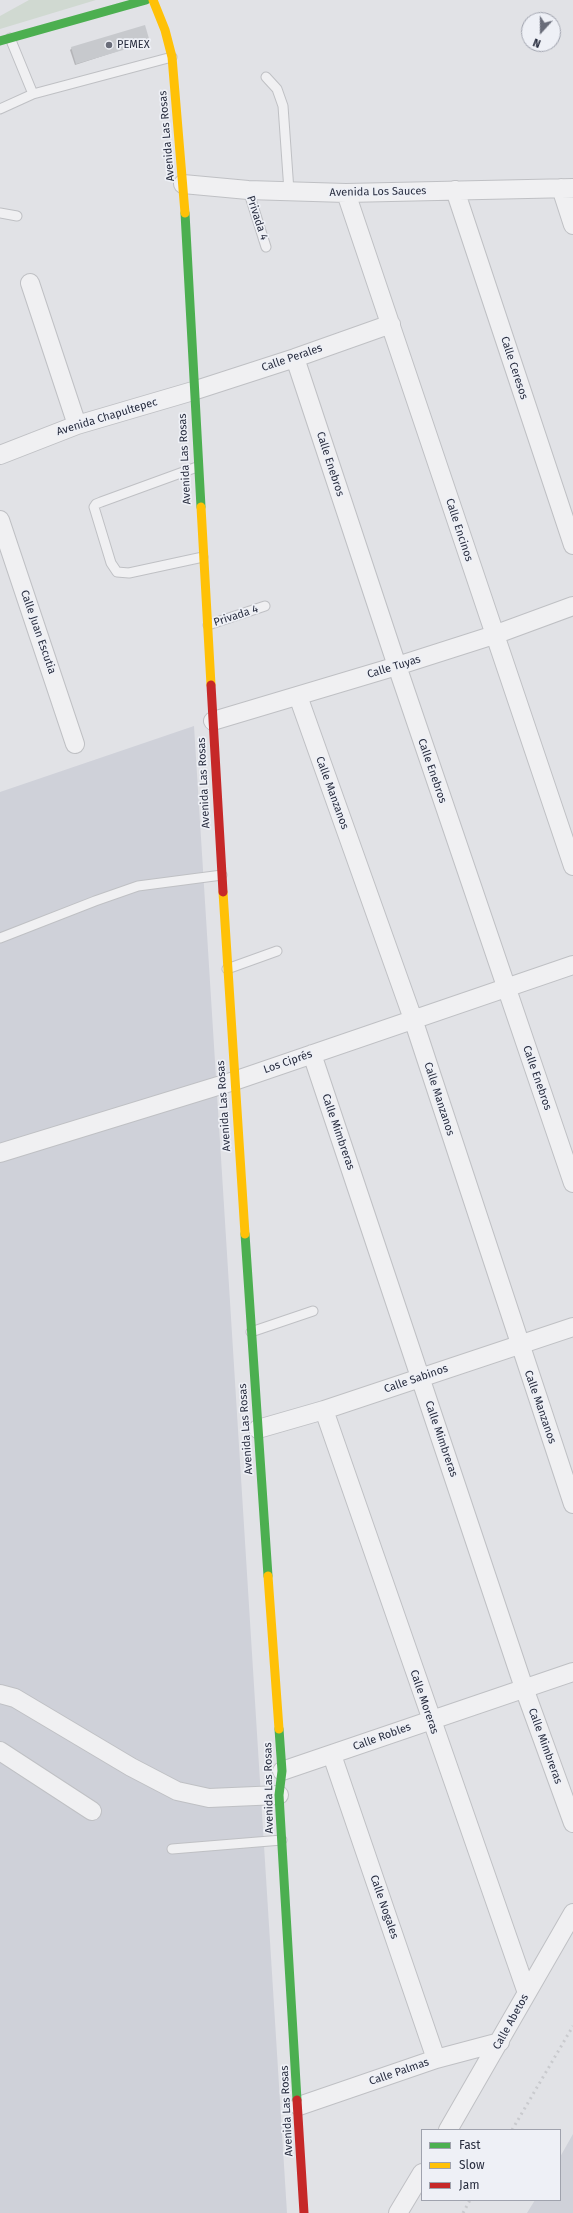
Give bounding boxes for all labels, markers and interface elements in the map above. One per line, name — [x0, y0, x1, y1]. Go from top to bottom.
north arrow — [521, 12, 561, 52]
text: N — [531, 35, 543, 50]
place label: PEMEX — [117, 38, 150, 52]
marker: PEMEX — [104, 40, 114, 50]
street label: Avenida Las Rosas — [156, 90, 178, 182]
street label: Avenida Los Sauces — [329, 185, 427, 199]
street label: Privada 4 — [244, 194, 270, 242]
street label: Calle Ceresos — [498, 335, 530, 401]
street label: Calle Perales — [260, 341, 324, 375]
street label: Avenida Chapultepec — [55, 395, 159, 439]
street label: Avenida Las Rosas — [176, 413, 194, 505]
street label: Calle Enebros — [313, 430, 347, 498]
street label: Calle Encinos — [443, 497, 475, 563]
street label: Calle Juan Escutia — [17, 588, 59, 676]
street label: Privada 4 — [212, 603, 260, 629]
street label: Calle Tuyas — [366, 653, 422, 681]
street label: Avenida Las Rosas — [195, 737, 213, 829]
street label: Calle Enebros — [415, 737, 449, 805]
street label: Calle Manzanos — [313, 755, 351, 831]
street label: Calle Enebros — [520, 1044, 554, 1112]
street label: Los Ciprés — [262, 1048, 314, 1076]
street label: Avenida Las Rosas — [214, 1060, 234, 1152]
street label: Calle Manzanos — [421, 1060, 457, 1138]
street label: Calle Mimbreras — [319, 1092, 357, 1172]
street label: Calle Sabinos — [382, 1362, 450, 1396]
street label: Calle Manzanos — [521, 1369, 559, 1445]
street label: Avenida Las Rosas — [236, 1383, 256, 1475]
street label: Calle Mimbreras — [422, 1399, 460, 1479]
street label: Calle Moreras — [407, 1668, 441, 1736]
street label: Calle Mimbreras — [525, 1706, 565, 1786]
street label: Calle Robles — [351, 1720, 413, 1754]
street label: Avenida Las Rosas — [262, 1742, 276, 1834]
street label: Calle Nogales — [367, 1873, 401, 1941]
street label: Calle Abetos — [490, 1992, 532, 2052]
street label: Calle Palmas — [367, 2056, 431, 2088]
street label: Avenida Las Rosas — [278, 2065, 296, 2157]
legend — [421, 2129, 561, 2201]
text: Fast — [459, 2138, 481, 2152]
text: Slow — [459, 2158, 485, 2172]
text: Jam — [459, 2178, 479, 2192]

